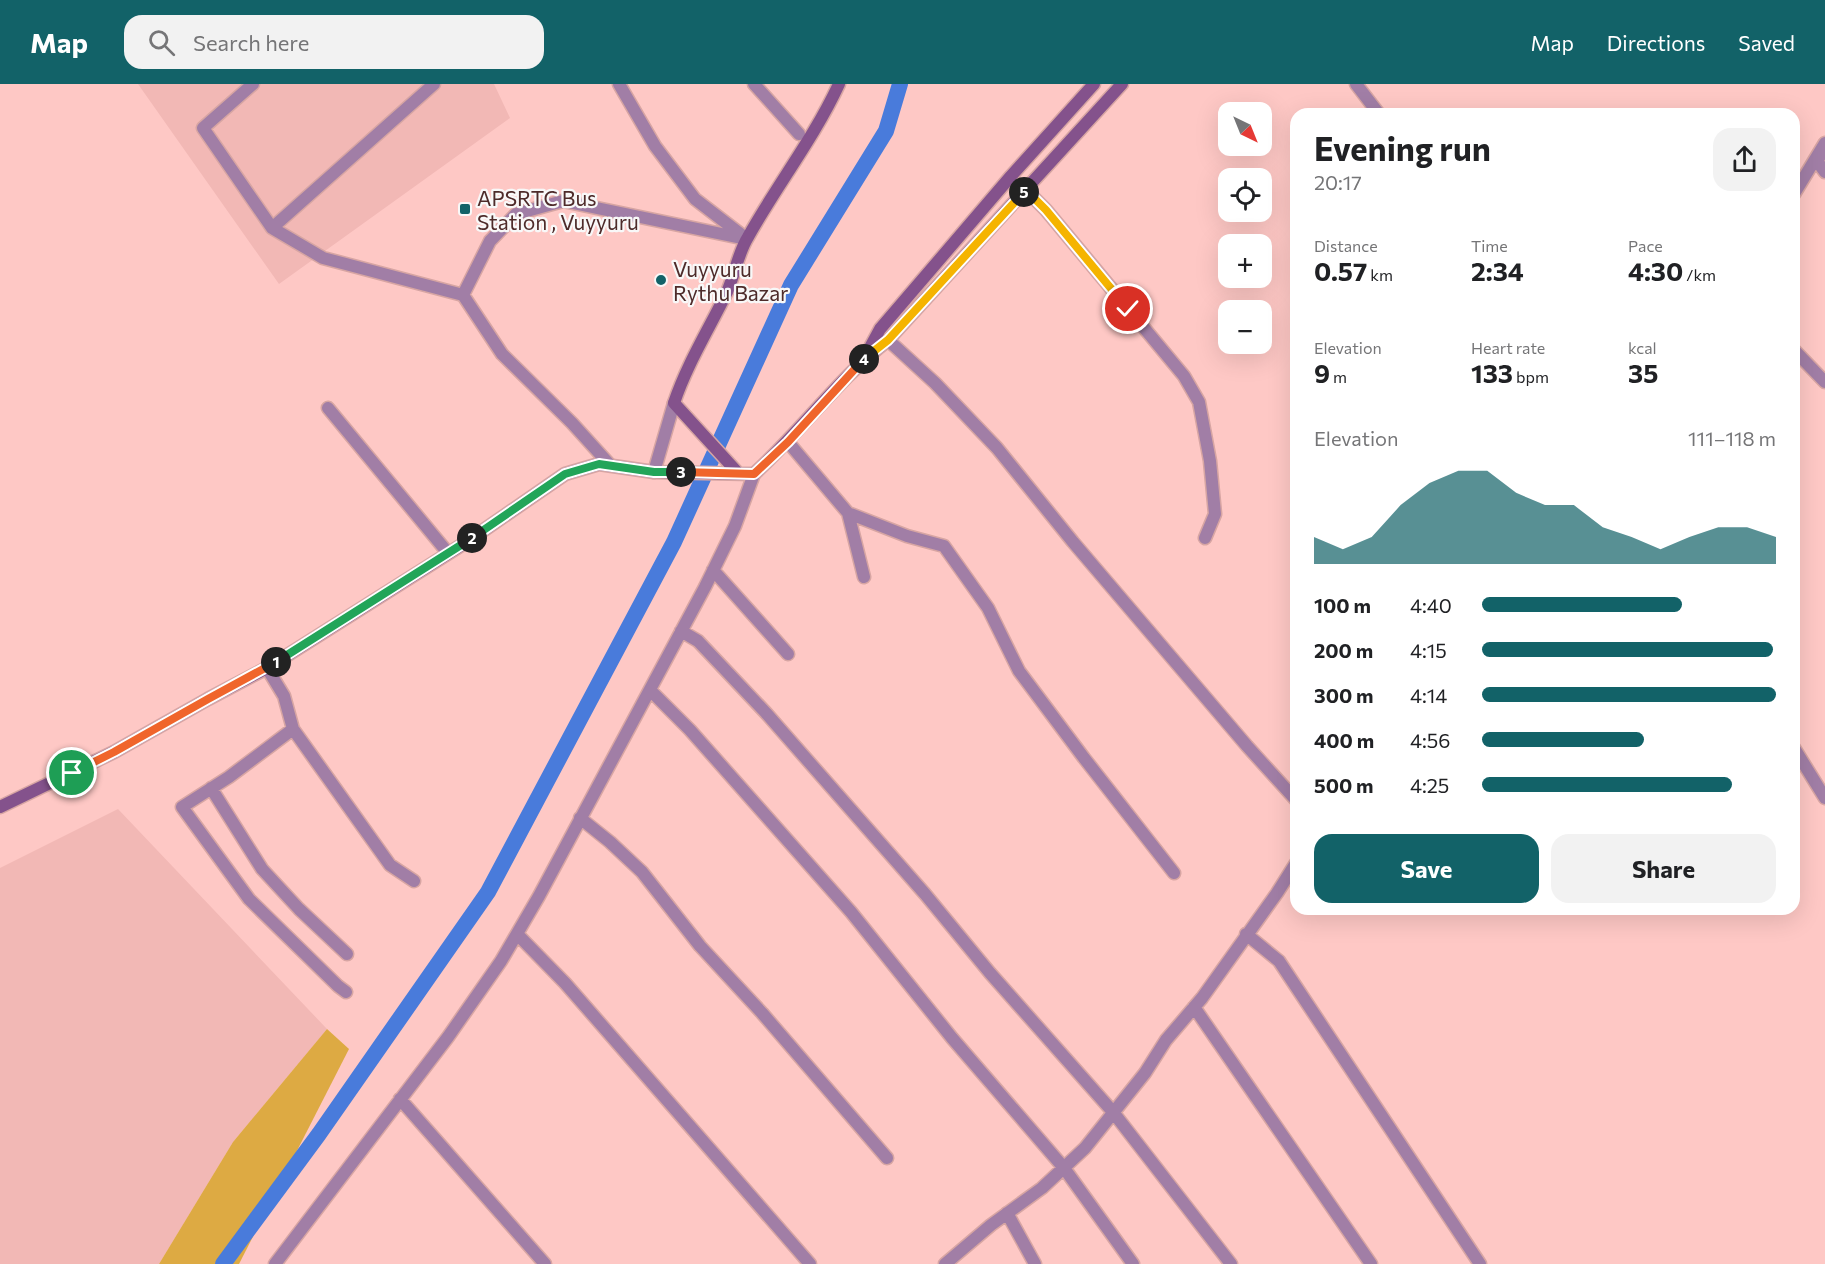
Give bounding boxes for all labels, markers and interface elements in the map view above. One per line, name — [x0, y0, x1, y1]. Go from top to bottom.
search box — [124, 15, 544, 69]
text: Map — [30, 25, 88, 59]
icon: search — [145, 26, 178, 59]
text: Search here — [193, 29, 309, 56]
text: Map — [1531, 30, 1574, 55]
text: Directions — [1607, 30, 1705, 55]
text: Saved — [1738, 30, 1795, 55]
north arrow — [1218, 102, 1272, 156]
map controls — [1218, 102, 1272, 354]
text: Evening run — [1314, 127, 1491, 168]
button: share — [1713, 128, 1776, 191]
button: locate — [1218, 168, 1272, 222]
text: 20:17 — [1314, 170, 1362, 194]
pin: 5 — [1009, 177, 1039, 207]
text: 5 — [1019, 182, 1029, 201]
place label: APSRTC Bus Station , Vuyyuru — [477, 185, 639, 234]
marker: APSRTC Bus Station , Vuyyuru — [458, 202, 472, 216]
button: + — [1218, 234, 1272, 288]
text: Distance — [1314, 236, 1378, 255]
text: Time — [1471, 236, 1508, 255]
text: Pace — [1628, 236, 1663, 255]
text: 0.57 — [1314, 255, 1367, 286]
text: 2:34 — [1471, 255, 1524, 286]
text: 4:30 — [1628, 255, 1683, 286]
place label: Vuyyuru Rythu Bazar — [673, 256, 789, 305]
text: km — [1367, 265, 1393, 284]
text: /km — [1683, 265, 1716, 284]
marker: Vuyyuru Rythu Bazar — [654, 273, 668, 287]
pin — [1102, 283, 1153, 334]
icon: check — [1111, 292, 1144, 325]
button: − — [1218, 300, 1272, 354]
text: Elevation — [1314, 338, 1382, 357]
text: Heart rate — [1471, 338, 1545, 357]
text: kcal — [1628, 338, 1657, 357]
pin: 4 — [849, 344, 879, 374]
text: 4 — [859, 349, 869, 368]
text: 9 — [1314, 357, 1330, 388]
text: 133 — [1471, 357, 1513, 388]
text: 35 — [1628, 357, 1658, 388]
text: m — [1330, 367, 1347, 386]
text: bpm — [1513, 367, 1549, 386]
text: Elevation — [1314, 426, 1399, 450]
text: 111–118 m — [1688, 426, 1776, 450]
pin: 3 — [666, 457, 696, 487]
text: 3 — [676, 462, 686, 481]
pin: 2 — [457, 523, 487, 553]
text: 2 — [467, 528, 477, 547]
text: 100 m — [1314, 593, 1371, 617]
text: 4:40 — [1410, 593, 1452, 617]
text: 200 m — [1314, 638, 1373, 662]
text: 4:15 — [1410, 638, 1447, 662]
pin: 1 — [261, 647, 291, 677]
text: 1 — [272, 652, 280, 671]
text: 300 m — [1314, 683, 1374, 707]
text: 4:14 — [1410, 683, 1447, 707]
text: 400 m — [1314, 728, 1374, 752]
text: 4:56 — [1410, 728, 1450, 752]
pin — [46, 747, 97, 798]
icon: arrive — [55, 756, 88, 789]
text: 500 m — [1314, 773, 1374, 797]
text: 4:25 — [1410, 773, 1449, 797]
button: Save — [1314, 834, 1539, 903]
button: Share — [1551, 834, 1776, 903]

